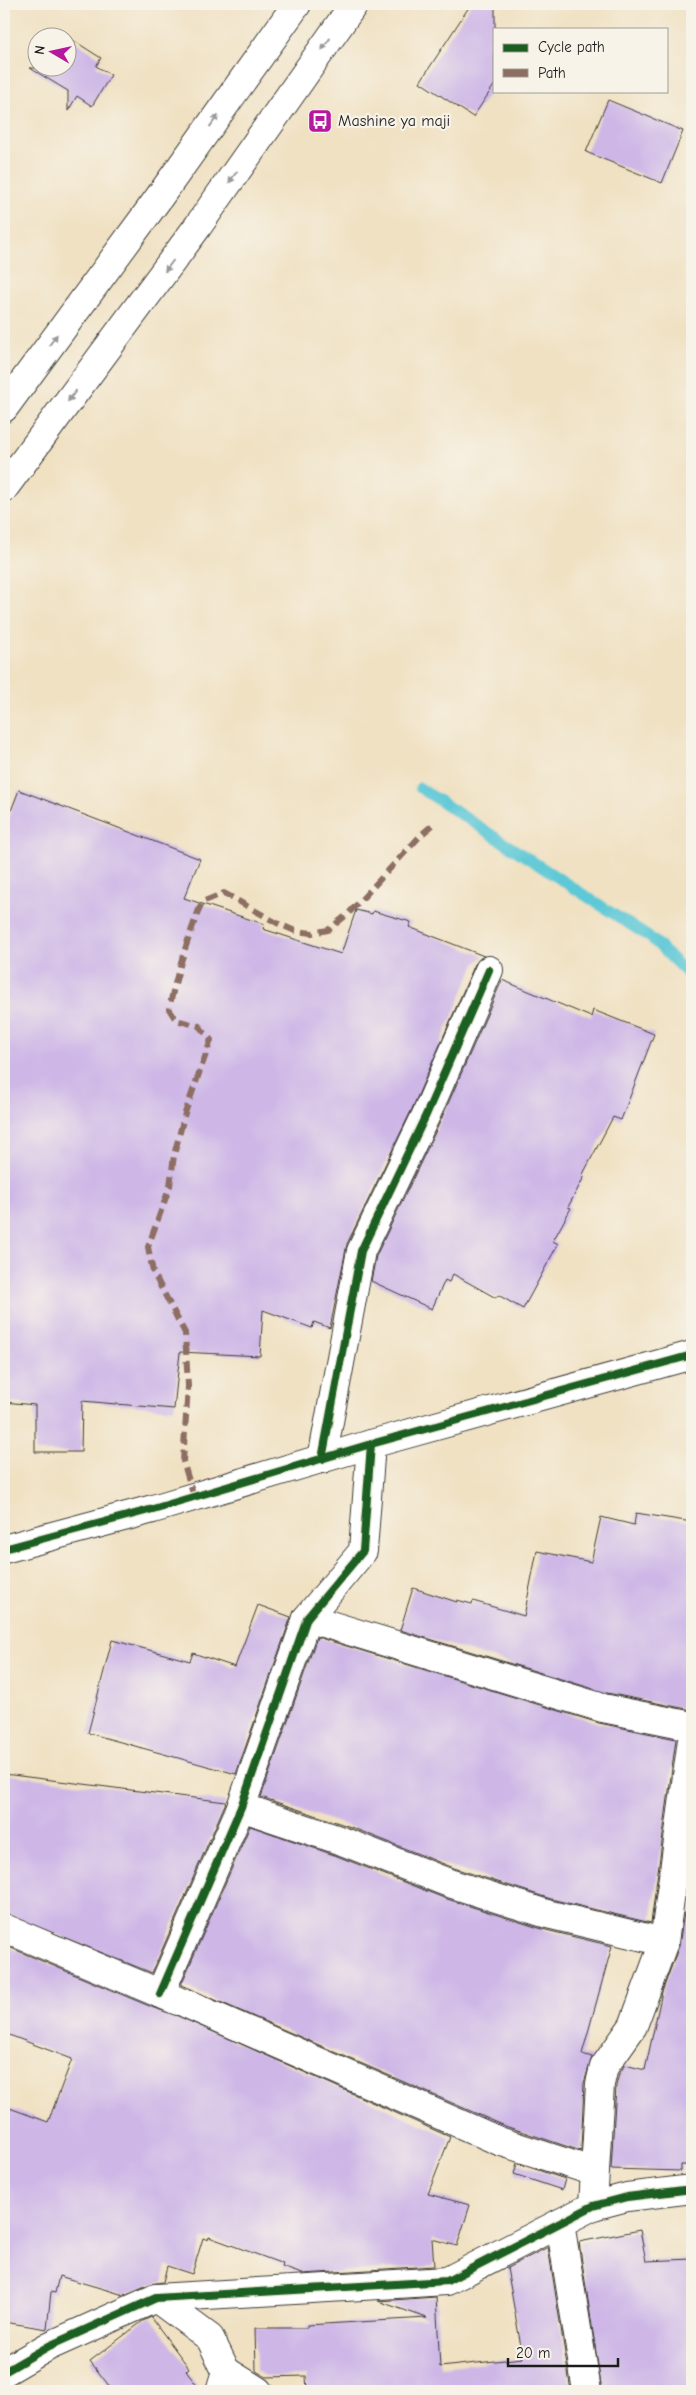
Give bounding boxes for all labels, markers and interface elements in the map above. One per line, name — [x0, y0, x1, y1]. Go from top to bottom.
north arrow — [28, 28, 78, 78]
legend — [493, 28, 668, 92]
one-way arrow — [321, 37, 331, 51]
text: Cycle path — [538, 38, 605, 56]
text: N — [31, 44, 49, 56]
text: Path — [538, 64, 566, 82]
bus stop icon: Mashine ya maji — [307, 108, 333, 134]
place label: Mashine ya maji — [338, 112, 450, 130]
one-way arrow — [209, 114, 219, 127]
one-way arrow — [228, 170, 238, 184]
one-way arrow — [164, 259, 174, 273]
one-way arrow — [48, 334, 58, 347]
one-way arrow — [67, 389, 77, 403]
scale bar — [508, 2335, 618, 2367]
text: 20 m — [516, 2344, 550, 2362]

